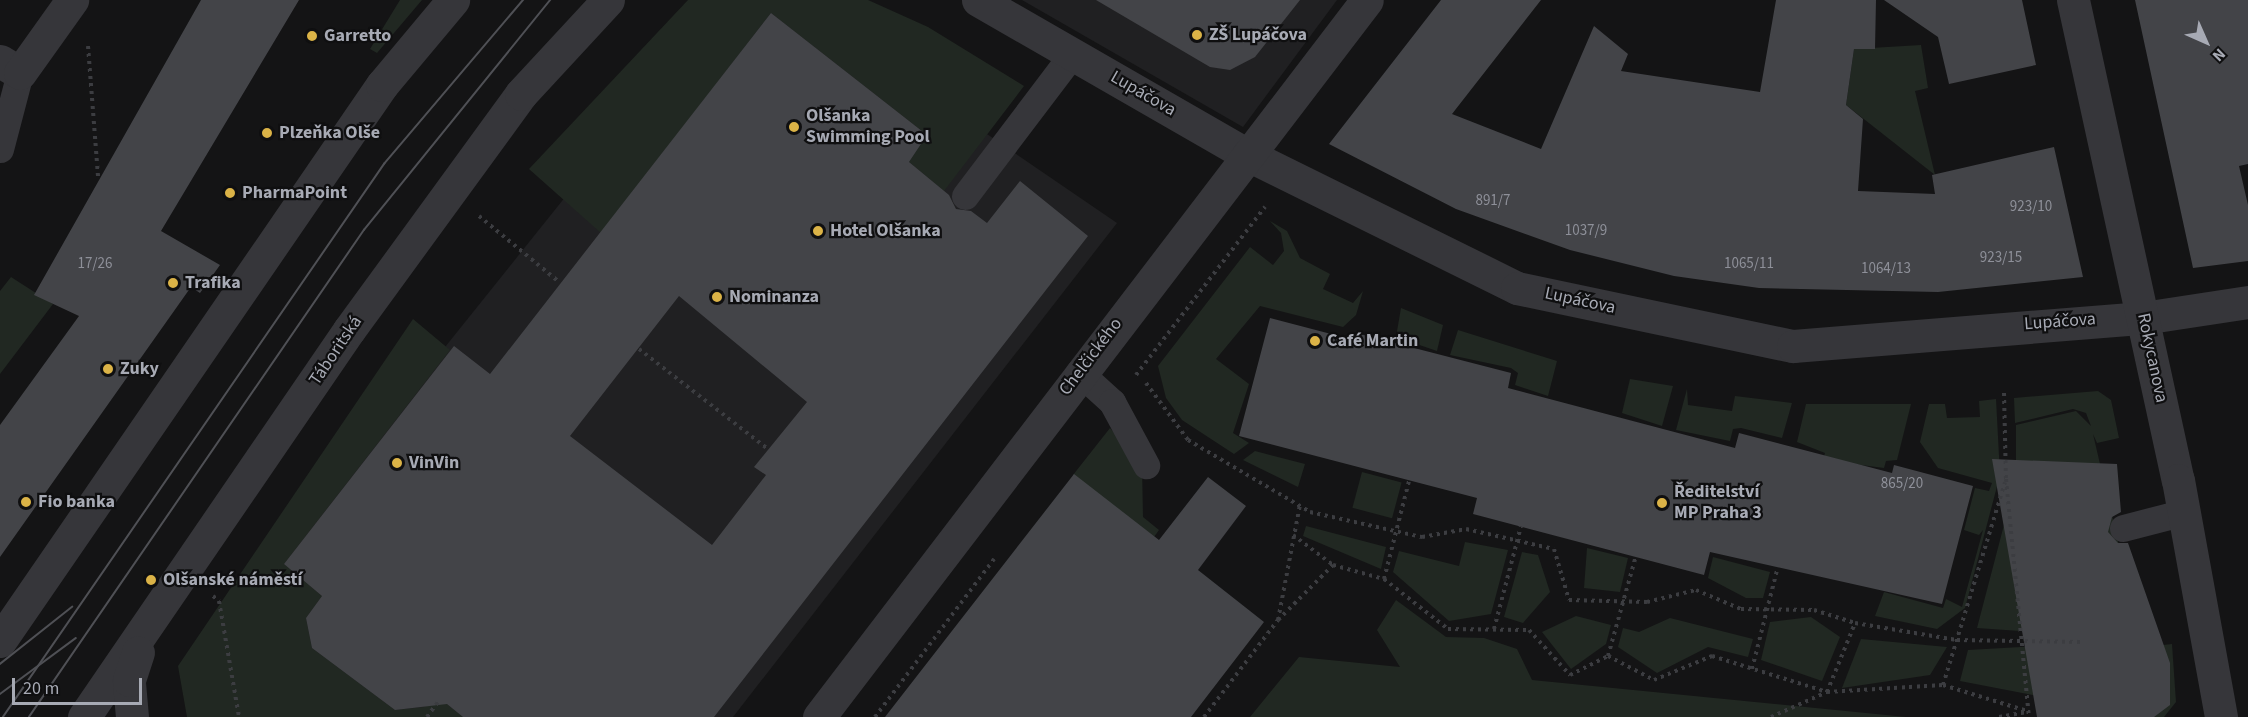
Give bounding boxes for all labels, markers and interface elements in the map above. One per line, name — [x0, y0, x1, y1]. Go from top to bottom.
north arrow — [2176, 12, 2236, 72]
place label: ZŠ Lupáčova — [1209, 24, 1307, 46]
place label: Garretto — [324, 25, 391, 47]
marker: ZŠ Lupáčova — [1190, 28, 1204, 42]
marker: Garretto — [305, 29, 319, 43]
text: N — [2207, 43, 2230, 66]
street label: Lupáčova — [1107, 67, 1179, 121]
place label: Olšanka Swimming Pool — [806, 106, 930, 148]
marker: Olšanka Swimming Pool — [787, 120, 801, 134]
place label: Plzeňka Olše — [279, 122, 380, 144]
marker: Plzeňka Olše — [260, 126, 274, 140]
place label: PharmaPoint — [242, 182, 347, 204]
marker: PharmaPoint — [223, 186, 237, 200]
house number: 891/7 — [1475, 192, 1511, 210]
house number: 923/10 — [2010, 198, 2052, 216]
place label: Hotel Olšanka — [830, 220, 941, 242]
house number: 1037/9 — [1565, 222, 1607, 240]
marker: Hotel Olšanka — [811, 224, 825, 238]
house number: 923/15 — [1980, 249, 2022, 267]
house number: 17/26 — [77, 255, 113, 273]
house number: 1065/11 — [1724, 255, 1774, 273]
house number: 1064/13 — [1861, 260, 1911, 278]
place label: Trafika — [185, 272, 241, 294]
marker: Trafika — [166, 276, 180, 290]
street label: Lupáčova — [1543, 283, 1617, 319]
place label: Nominanza — [729, 286, 819, 308]
marker: Nominanza — [710, 290, 724, 304]
street label: Lupáčova — [2023, 309, 2097, 335]
street label: Rokycanova — [2132, 311, 2172, 405]
street label: Táboritská — [305, 312, 367, 390]
street label: Chelčického — [1055, 314, 1127, 400]
place label: Café Martin — [1327, 330, 1418, 352]
marker: Café Martin — [1308, 334, 1322, 348]
place label: Zuky — [120, 358, 159, 380]
marker: Zuky — [101, 362, 115, 376]
place label: VinVin — [409, 452, 459, 474]
marker: VinVin — [390, 456, 404, 470]
house number: 865/20 — [1881, 475, 1923, 493]
place label: Ředitelství MP Praha 3 — [1674, 482, 1762, 524]
place label: Fio banka — [38, 491, 115, 513]
marker: Fio banka — [19, 495, 33, 509]
marker: Ředitelství MP Praha 3 — [1655, 496, 1669, 510]
place label: Olšanské náměstí — [163, 569, 302, 591]
marker: Olšanské náměstí — [144, 573, 158, 587]
scale bar — [15, 666, 146, 704]
text: 20 m — [23, 676, 59, 701]

